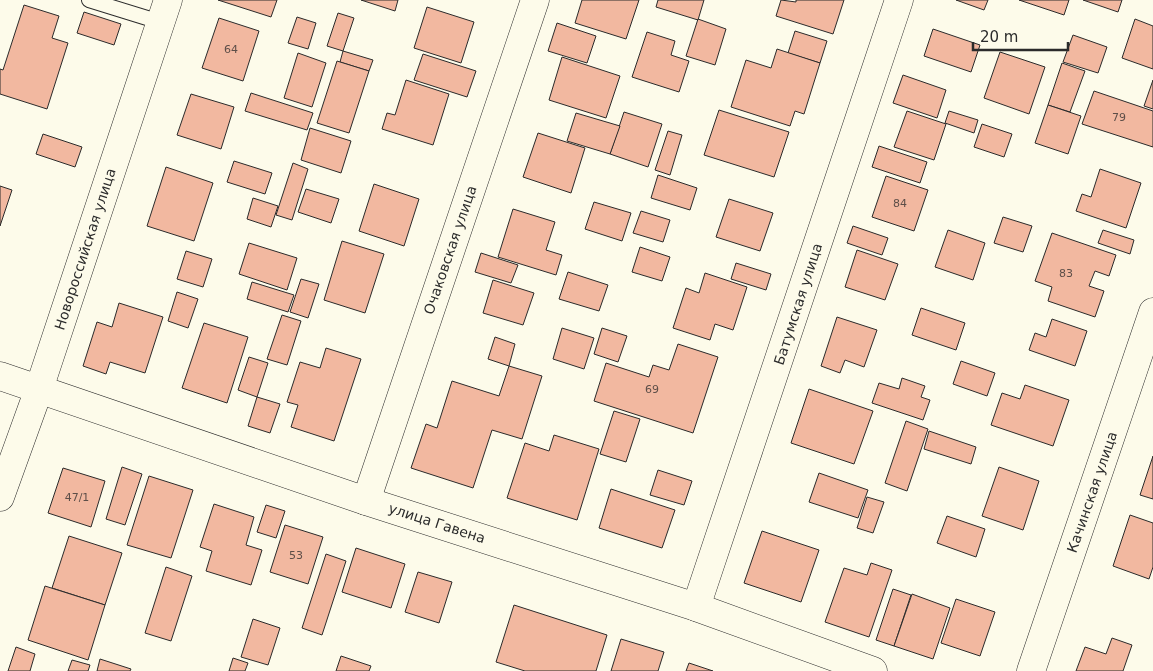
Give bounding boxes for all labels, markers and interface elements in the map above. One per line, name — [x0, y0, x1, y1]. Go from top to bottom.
scale bar — [973, 20, 1068, 52]
text: 20 m — [980, 28, 1018, 46]
house number: 64 — [224, 43, 238, 56]
house number: 79 — [1112, 111, 1126, 124]
street label: Новороссийская улица — [51, 166, 119, 332]
street label: Очаковская улица — [420, 183, 480, 317]
house number: 84 — [893, 197, 907, 210]
street label: Батумская улица — [771, 241, 825, 367]
house number: 83 — [1059, 267, 1073, 280]
house number: 69 — [645, 383, 659, 396]
street label: Качинская улица — [1064, 429, 1120, 555]
house number: 47/1 — [65, 491, 89, 504]
street label: улица Гавена — [387, 500, 487, 546]
house number: 53 — [289, 549, 303, 562]

